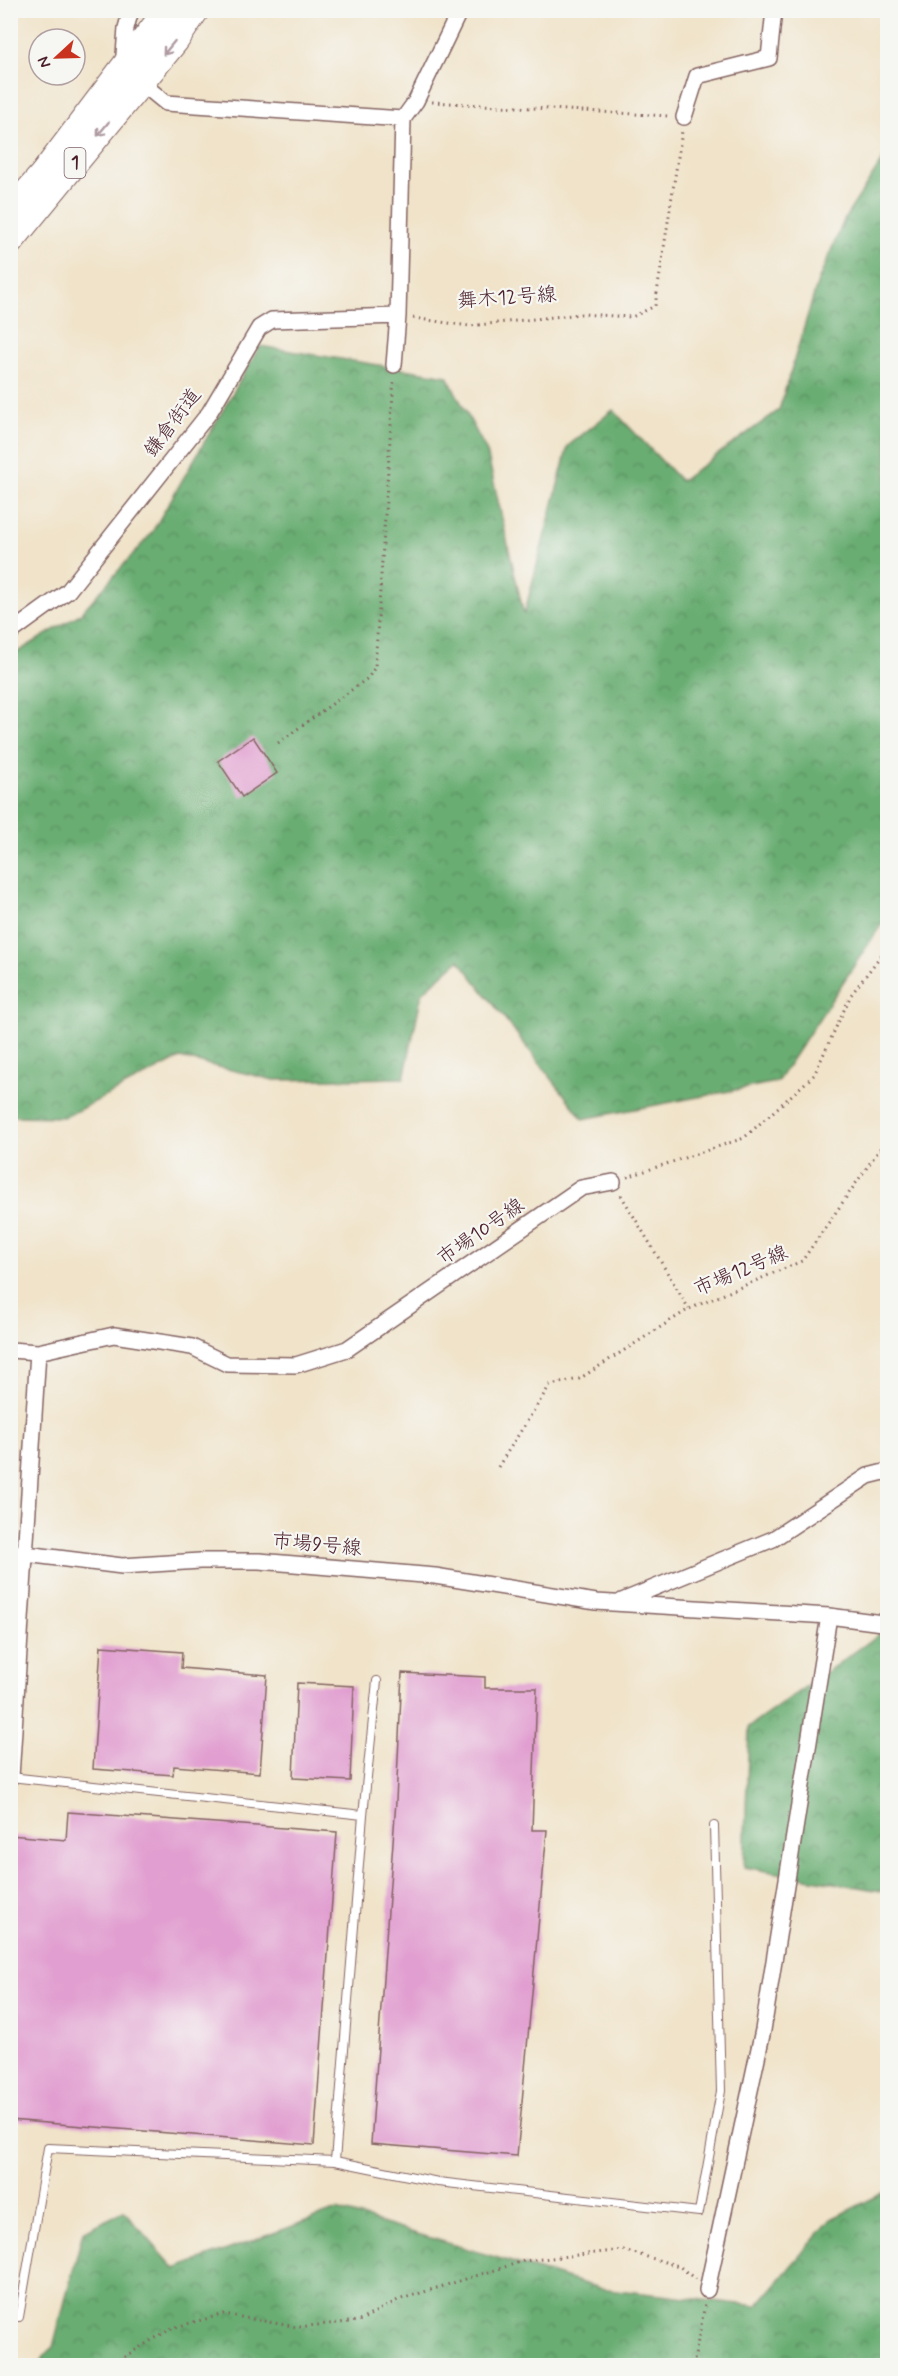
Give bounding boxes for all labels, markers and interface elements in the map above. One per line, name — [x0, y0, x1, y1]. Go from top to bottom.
north arrow — [27, 27, 87, 87]
one-way arrow — [163, 40, 176, 56]
text: N — [33, 53, 56, 71]
one-way arrow — [96, 121, 110, 136]
road number: 1 — [64, 148, 86, 178]
street label: 舞木12号線 — [456, 281, 558, 315]
street label: 鎌倉街道 — [138, 383, 208, 463]
street label: 市場10号線 — [432, 1192, 530, 1272]
street label: 市場12号線 — [690, 1239, 792, 1303]
street label: 市場9号線 — [271, 1528, 363, 1562]

